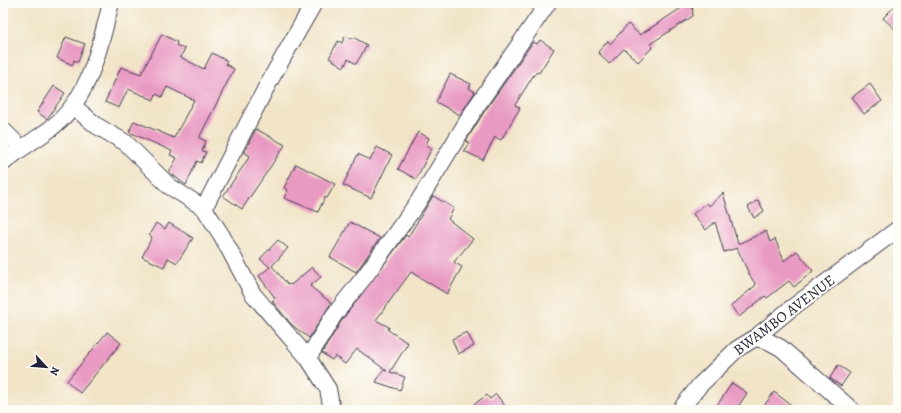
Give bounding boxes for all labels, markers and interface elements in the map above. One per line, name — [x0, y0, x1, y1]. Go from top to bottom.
street label: BWAMBO AVENUE — [729, 270, 839, 360]
north arrow — [26, 347, 66, 387]
text: N — [46, 364, 63, 378]

